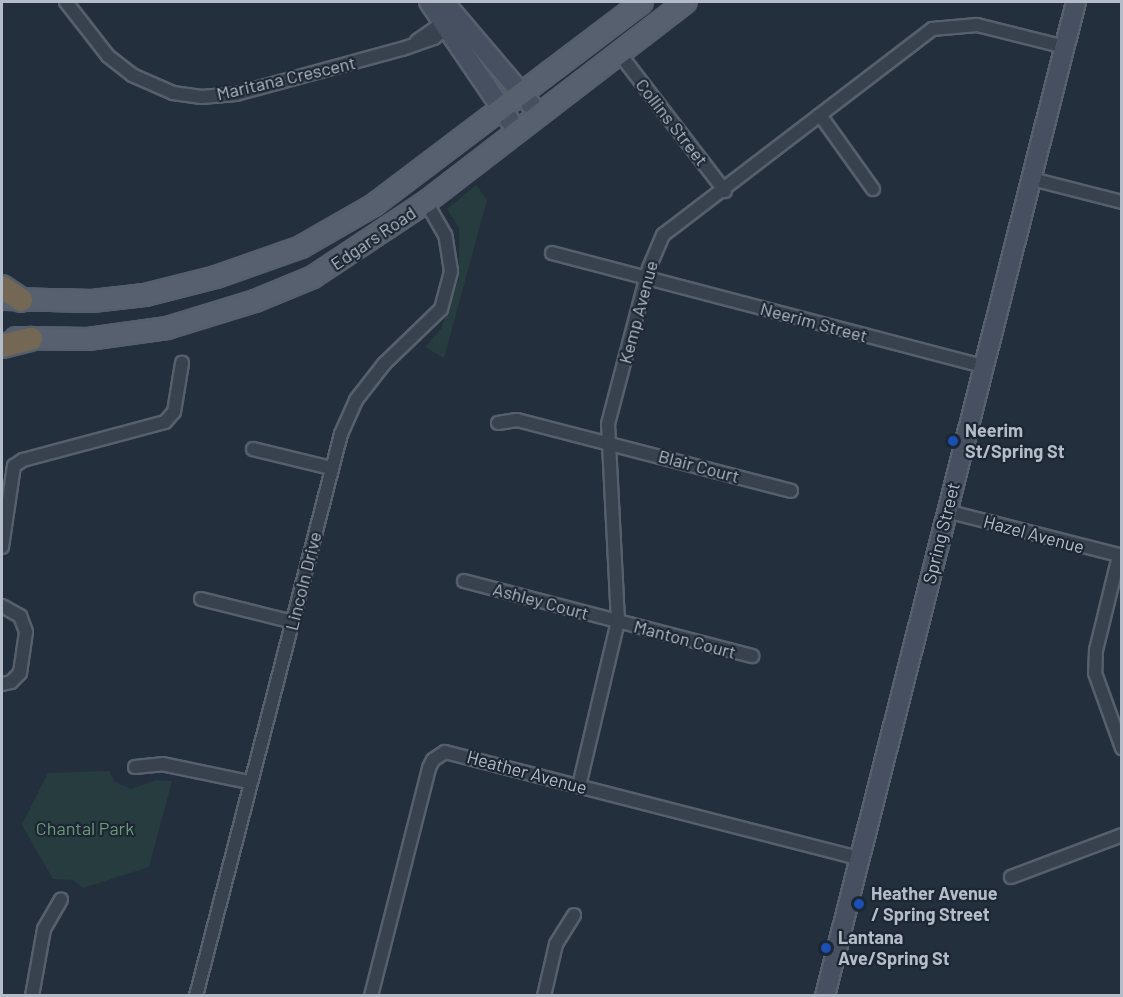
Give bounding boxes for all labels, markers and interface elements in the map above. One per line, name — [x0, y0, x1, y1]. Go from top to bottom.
street label: Maritana Crescent — [214, 51, 358, 105]
street label: Collins Street — [631, 74, 713, 170]
street label: Edgars Road — [326, 202, 420, 274]
street label: Kemp Avenue — [614, 258, 662, 366]
street label: Neerim Street — [758, 297, 870, 347]
place label: Neerim St/Spring St — [965, 420, 1064, 462]
marker: Neerim St/Spring St — [946, 434, 960, 448]
street label: Blair Court — [656, 445, 742, 487]
street label: Spring Street — [918, 480, 964, 586]
street label: Hazel Avenue — [981, 510, 1087, 558]
street label: Lincoln Drive — [280, 529, 326, 633]
street label: Ashley Court — [491, 578, 591, 624]
street label: Manton Court — [632, 615, 738, 663]
street label: Heather Avenue — [465, 746, 589, 798]
park label: Chantal Park — [36, 817, 134, 839]
place label: Heather Avenue / Spring Street — [871, 883, 998, 926]
marker: Heather Avenue / Spring Street — [852, 897, 866, 911]
place label: Lantana Ave/Spring St — [838, 927, 950, 970]
marker: Lantana Ave/Spring St — [819, 941, 833, 955]

